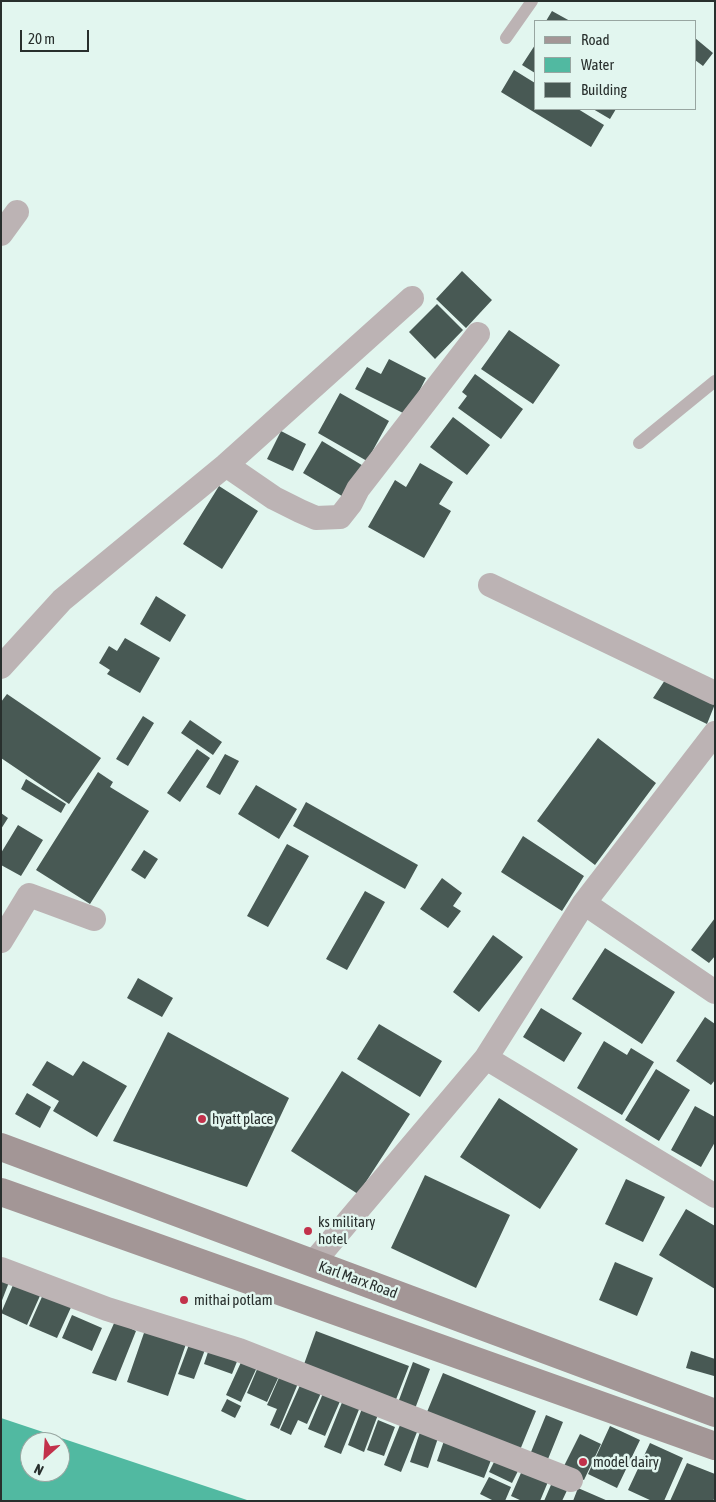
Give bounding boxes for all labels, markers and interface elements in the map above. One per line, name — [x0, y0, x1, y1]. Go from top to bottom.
scale bar — [22, 20, 91, 52]
legend — [534, 20, 696, 110]
text: 20 m — [28, 30, 55, 47]
text: Road — [581, 31, 610, 48]
text: Water — [581, 56, 614, 73]
text: Building — [581, 81, 627, 98]
place label: hyatt place — [212, 1110, 273, 1128]
marker: hyatt place — [196, 1113, 208, 1125]
place label: ks military hotel — [318, 1213, 376, 1248]
marker: ks military hotel — [302, 1225, 314, 1237]
street label: Karl Marx Road — [316, 1257, 400, 1303]
place label: mithai potlam — [194, 1291, 273, 1309]
marker: mithai potlam — [178, 1294, 190, 1306]
north arrow — [20, 1432, 70, 1482]
place label: model dairy — [593, 1453, 659, 1471]
marker: model dairy — [577, 1456, 589, 1468]
text: N — [32, 1461, 46, 1479]

